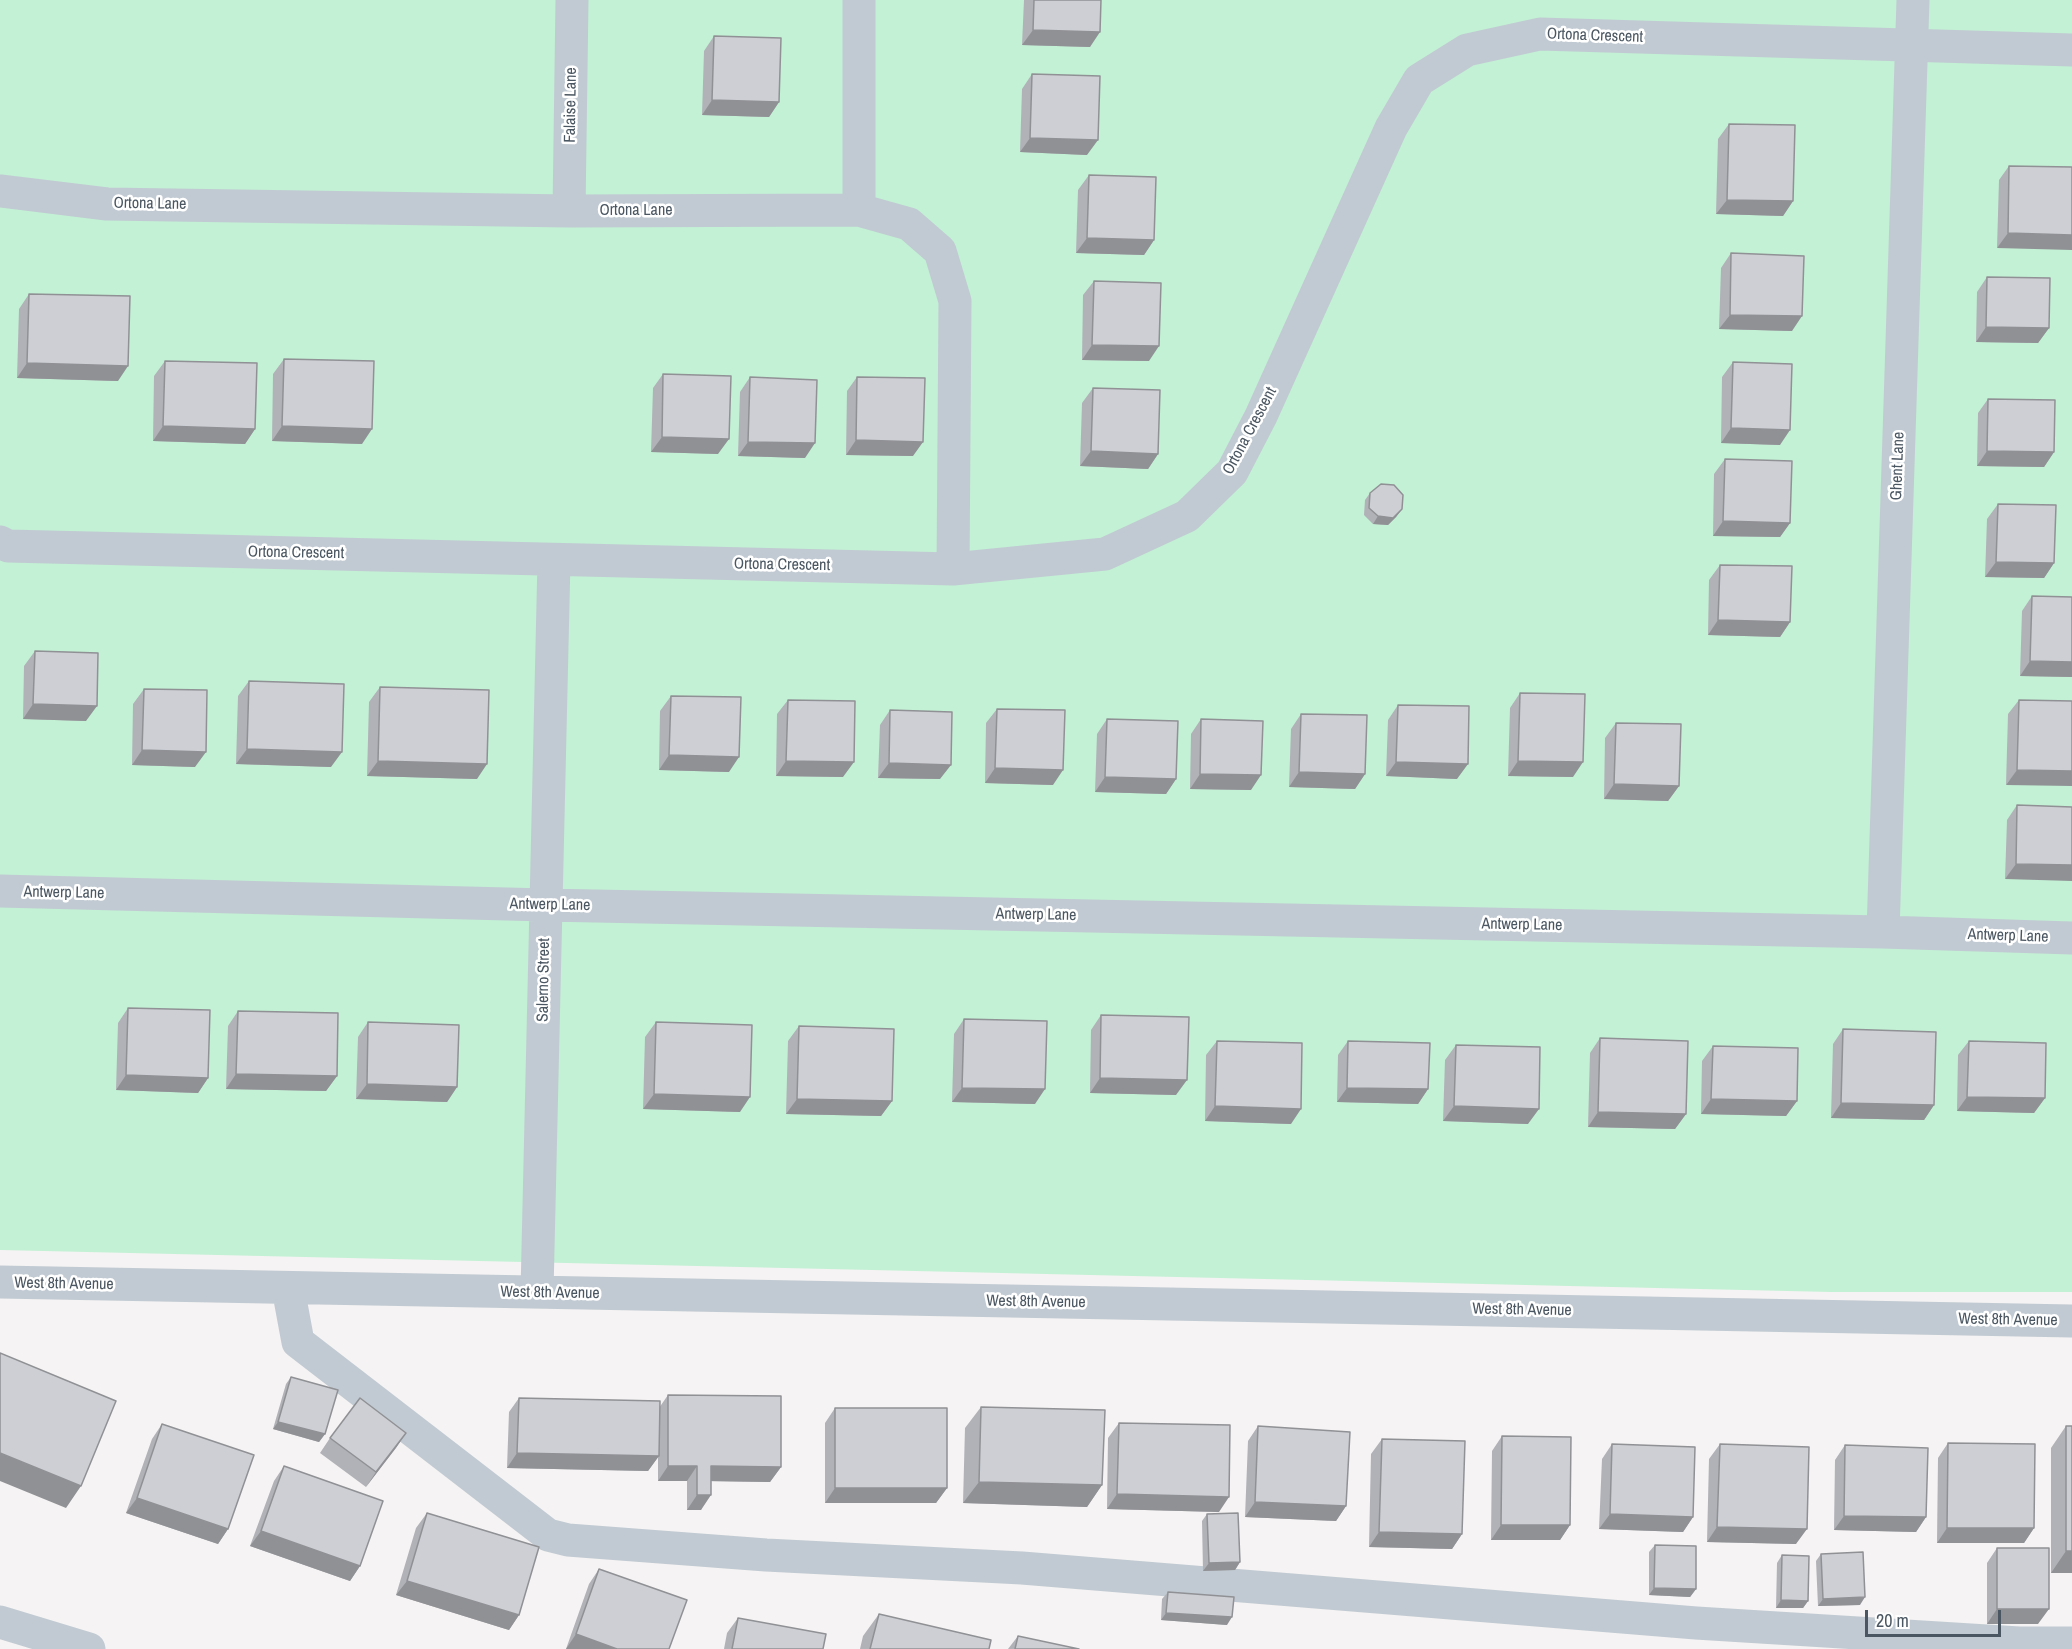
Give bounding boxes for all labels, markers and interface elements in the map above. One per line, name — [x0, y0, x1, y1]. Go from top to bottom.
street label: Ortona Crescent — [1547, 25, 1643, 47]
street label: Falaise Lane — [561, 67, 581, 143]
street label: Ortona Lane — [113, 194, 187, 214]
street label: Ortona Lane — [600, 201, 672, 221]
street label: Ortona Crescent — [1219, 384, 1281, 478]
street label: Ghent Lane — [1887, 431, 1909, 501]
street label: Ortona Crescent — [248, 543, 344, 563]
street label: Ortona Crescent — [734, 555, 830, 575]
street label: Antwerp Lane — [23, 883, 105, 903]
street label: Antwerp Lane — [509, 895, 591, 915]
street label: Antwerp Lane — [995, 905, 1077, 925]
street label: Antwerp Lane — [1481, 915, 1563, 935]
street label: Antwerp Lane — [1967, 925, 2049, 947]
street label: Salerno Street — [534, 938, 554, 1022]
street label: West 8th Avenue — [14, 1274, 114, 1294]
street label: West 8th Avenue — [500, 1283, 600, 1303]
street label: West 8th Avenue — [986, 1292, 1086, 1312]
street label: West 8th Avenue — [1472, 1300, 1572, 1320]
street label: West 8th Avenue — [1958, 1310, 2058, 1330]
scale bar — [1868, 1598, 2004, 1636]
text: 20 m — [1876, 1608, 1909, 1633]

